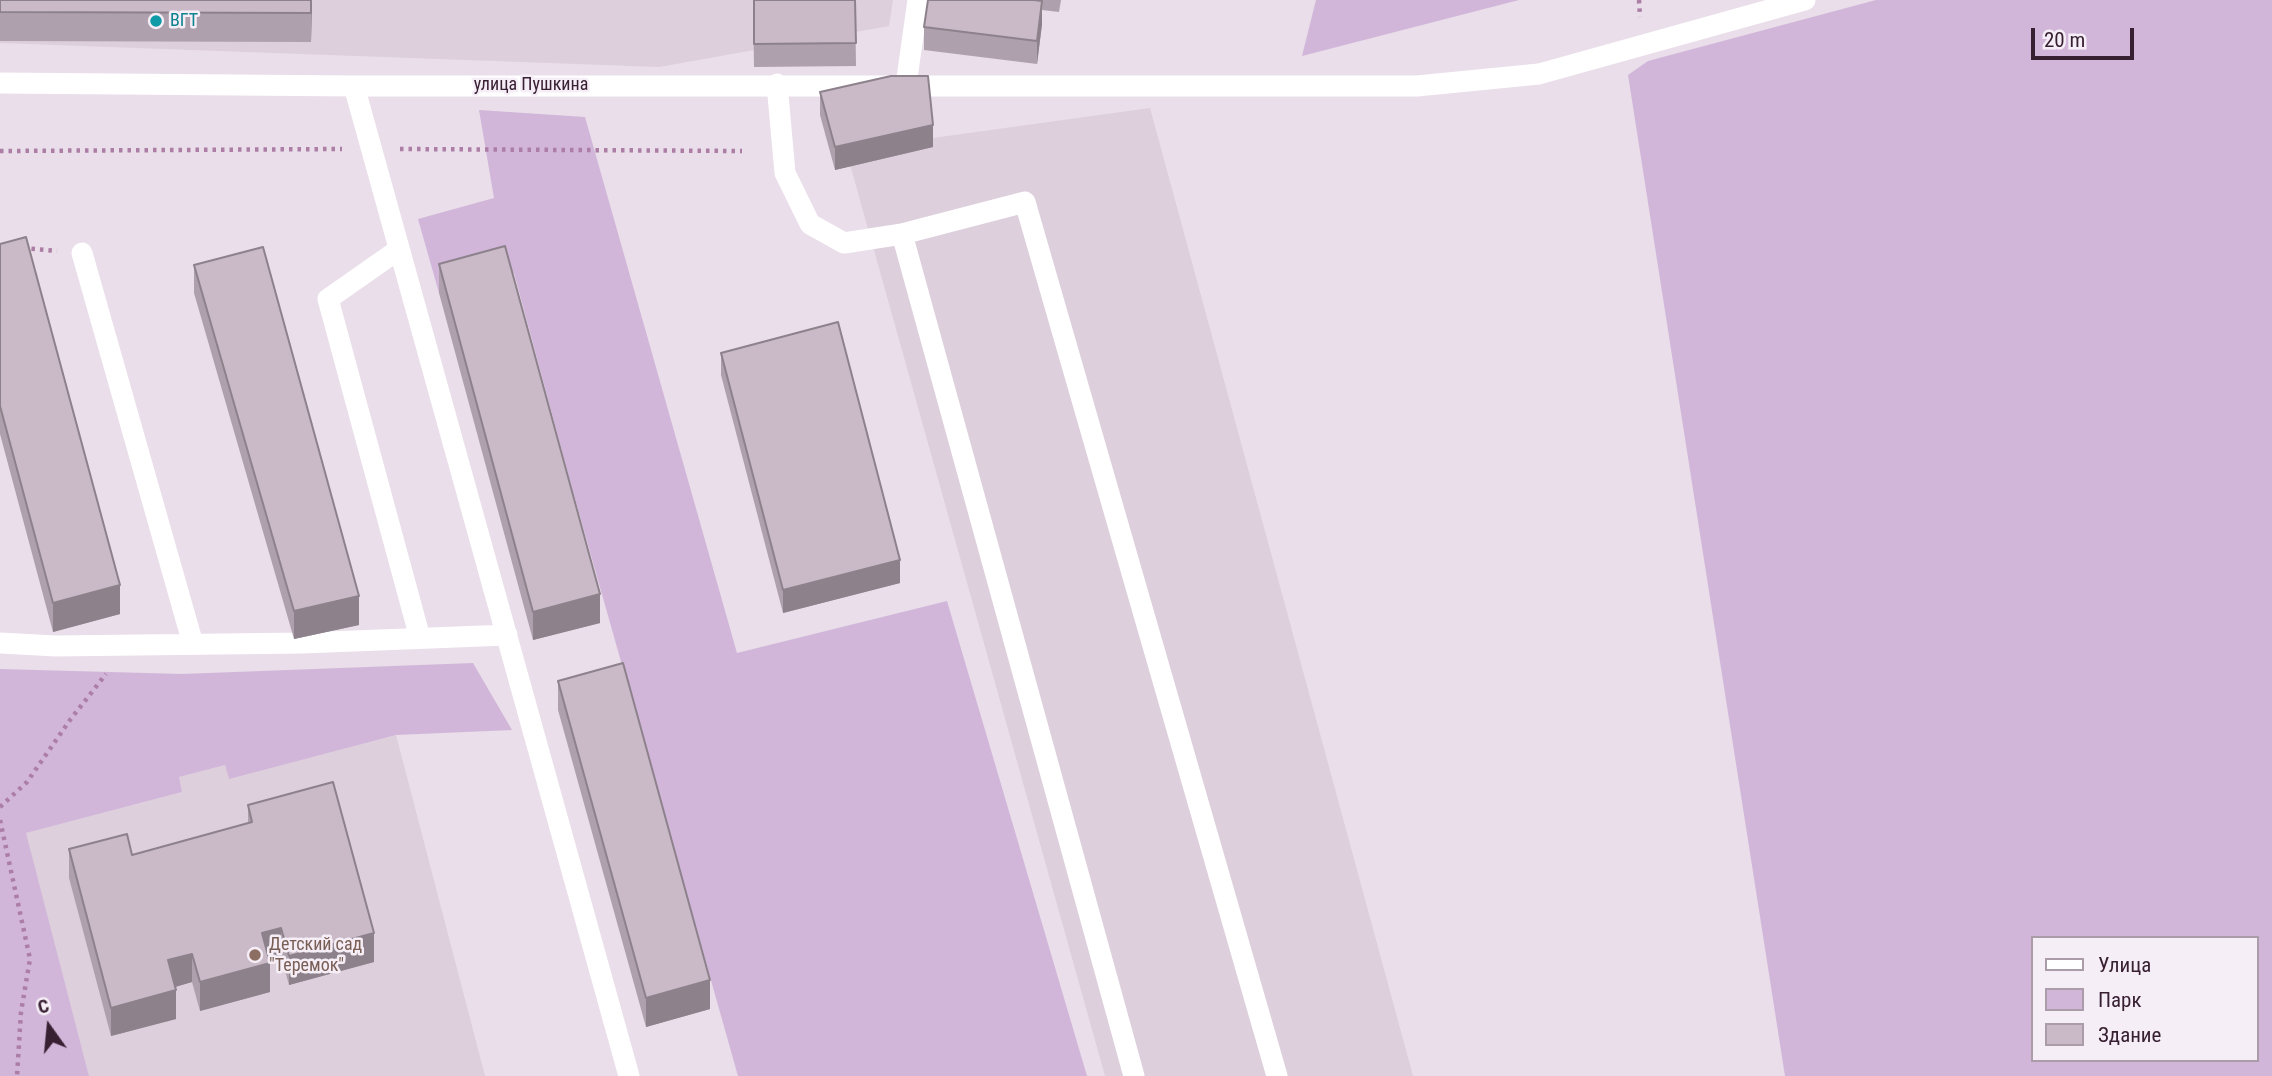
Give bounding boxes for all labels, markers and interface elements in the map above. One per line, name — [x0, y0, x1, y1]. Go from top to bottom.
place label: ВГТ — [170, 10, 198, 32]
marker: ВГТ — [148, 13, 164, 29]
scale bar — [2034, 14, 2137, 58]
text: 20 m — [2044, 28, 2085, 52]
street label: улица Пушкина — [474, 74, 588, 96]
place label: Детский сад "Теремок" — [269, 934, 362, 976]
legend — [2030, 936, 2258, 1062]
marker: Детский сад "Теремок" — [247, 947, 263, 963]
text: Улица — [2098, 953, 2151, 977]
text: Парк — [2098, 988, 2142, 1012]
north arrow — [14, 992, 84, 1062]
text: С — [35, 994, 52, 1019]
text: Здание — [2098, 1023, 2161, 1047]

